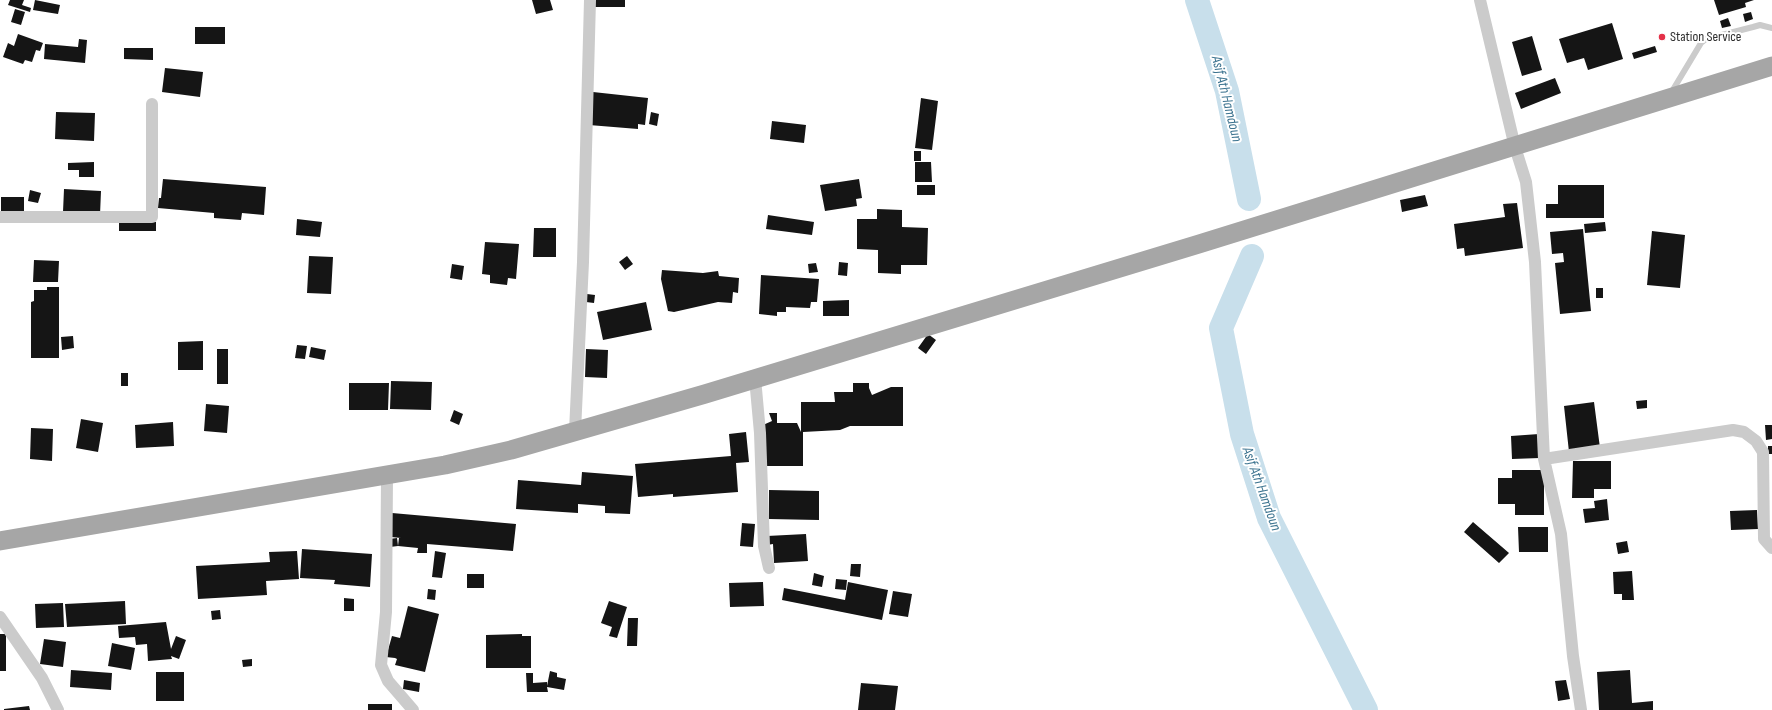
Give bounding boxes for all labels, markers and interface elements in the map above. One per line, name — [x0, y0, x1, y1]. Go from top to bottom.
place label: Station Service — [1670, 29, 1741, 45]
marker: Station Service — [1657, 32, 1667, 42]
water label: Asif Ath Hamdoun — [1207, 54, 1245, 144]
water label: Asif Ath Hamdoun — [1238, 445, 1284, 533]

